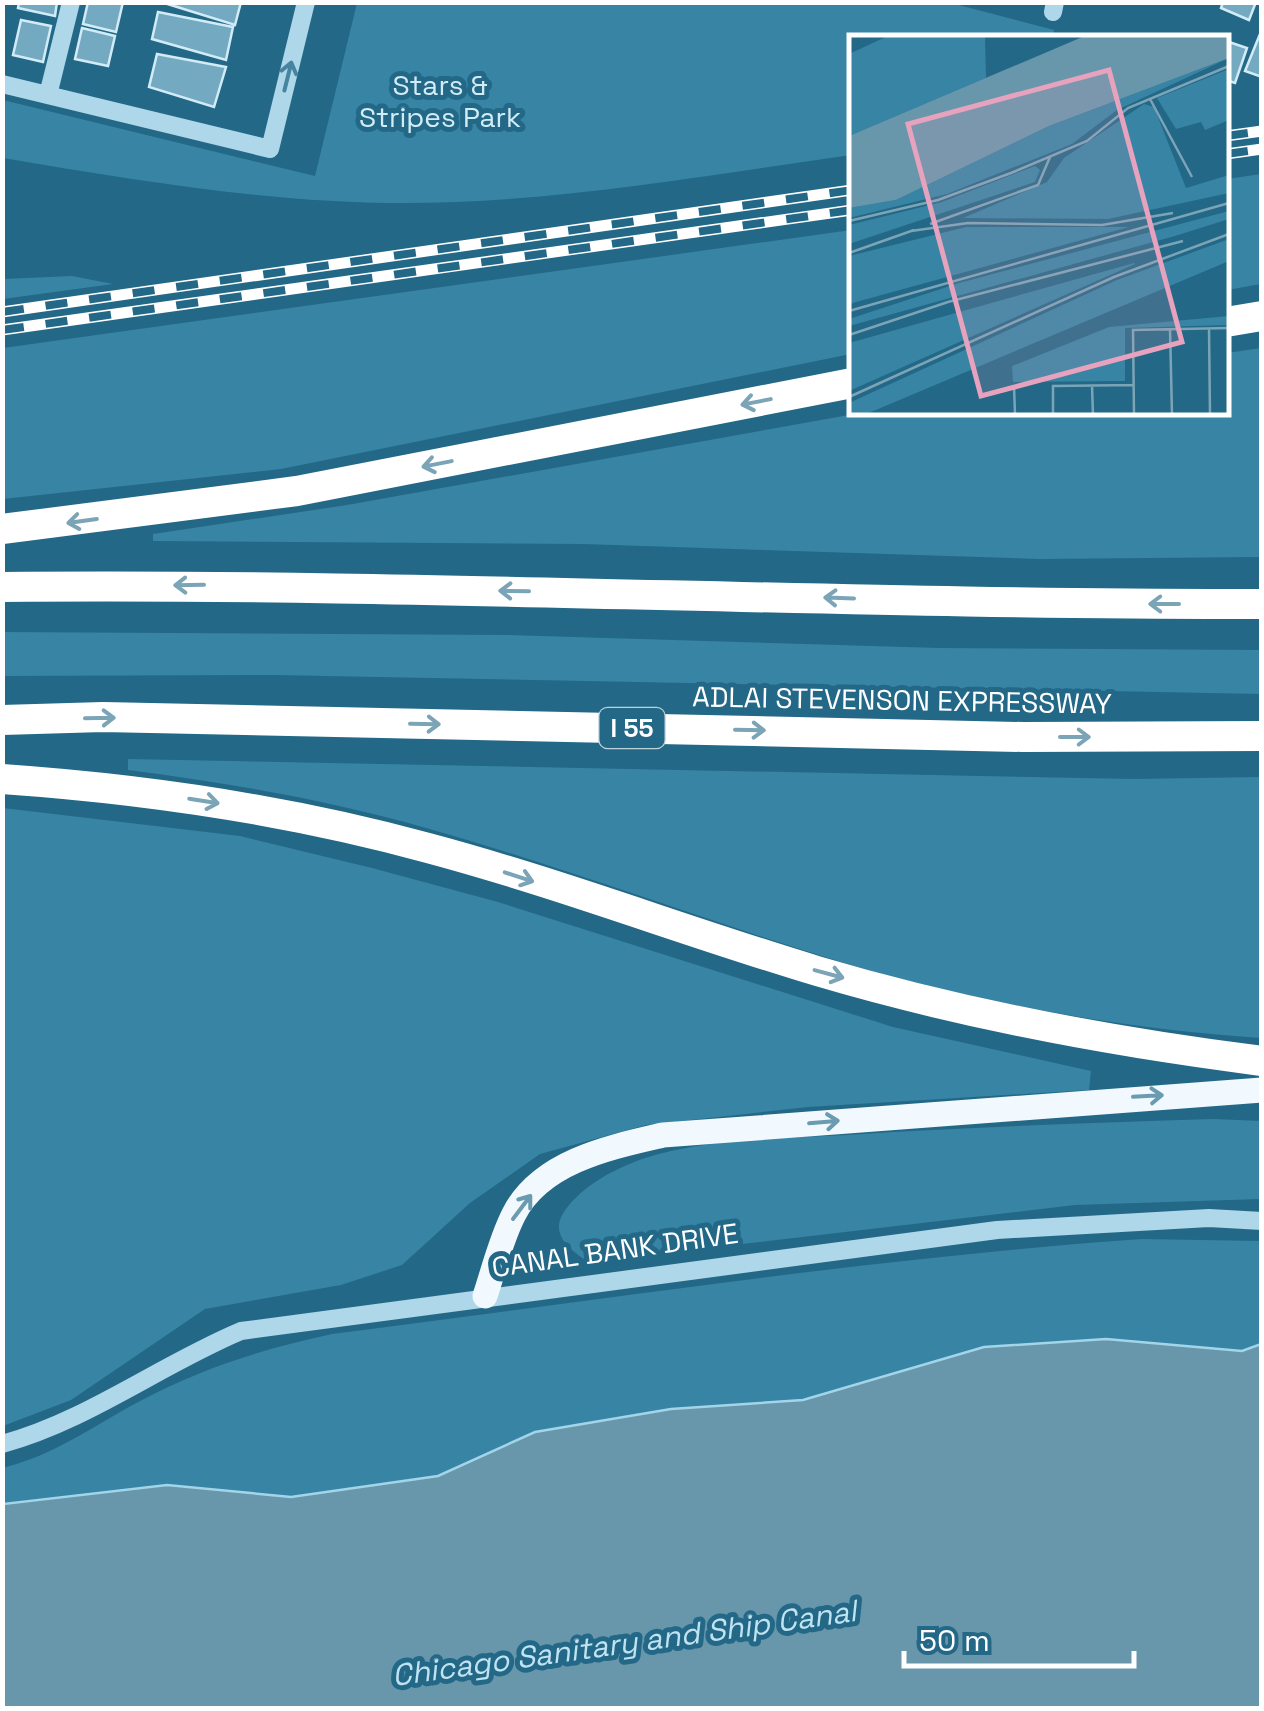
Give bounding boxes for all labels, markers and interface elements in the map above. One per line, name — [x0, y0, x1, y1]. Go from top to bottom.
inset map — [849, 35, 1229, 415]
one-way arrow — [280, 61, 298, 93]
park label: Stars & Stripes Park — [359, 67, 521, 135]
one-way arrow — [740, 393, 773, 412]
one-way arrow — [422, 456, 454, 475]
one-way arrow — [66, 513, 98, 531]
one-way arrow — [174, 576, 206, 594]
one-way arrow — [499, 582, 532, 600]
one-way arrow — [824, 588, 856, 607]
one-way arrow — [1149, 594, 1182, 614]
street label: ADLAI STEVENSON EXPRESSWAY — [692, 678, 1112, 722]
one-way arrow — [82, 708, 115, 728]
road number: I 55 — [600, 708, 664, 748]
one-way arrow — [408, 714, 440, 733]
one-way arrow — [733, 721, 765, 740]
one-way arrow — [1058, 728, 1090, 746]
one-way arrow — [187, 792, 219, 811]
one-way arrow — [503, 869, 535, 887]
one-way arrow — [813, 966, 844, 985]
one-way arrow — [1131, 1086, 1164, 1105]
one-way arrow — [807, 1112, 840, 1131]
one-way arrow — [511, 1193, 532, 1221]
street label: CANAL BANK DRIVE — [489, 1215, 741, 1285]
water label: Chicago Sanitary and Ship Canal — [389, 1591, 862, 1695]
scale bar — [904, 1606, 1134, 1668]
text: 50 m — [919, 1621, 990, 1660]

